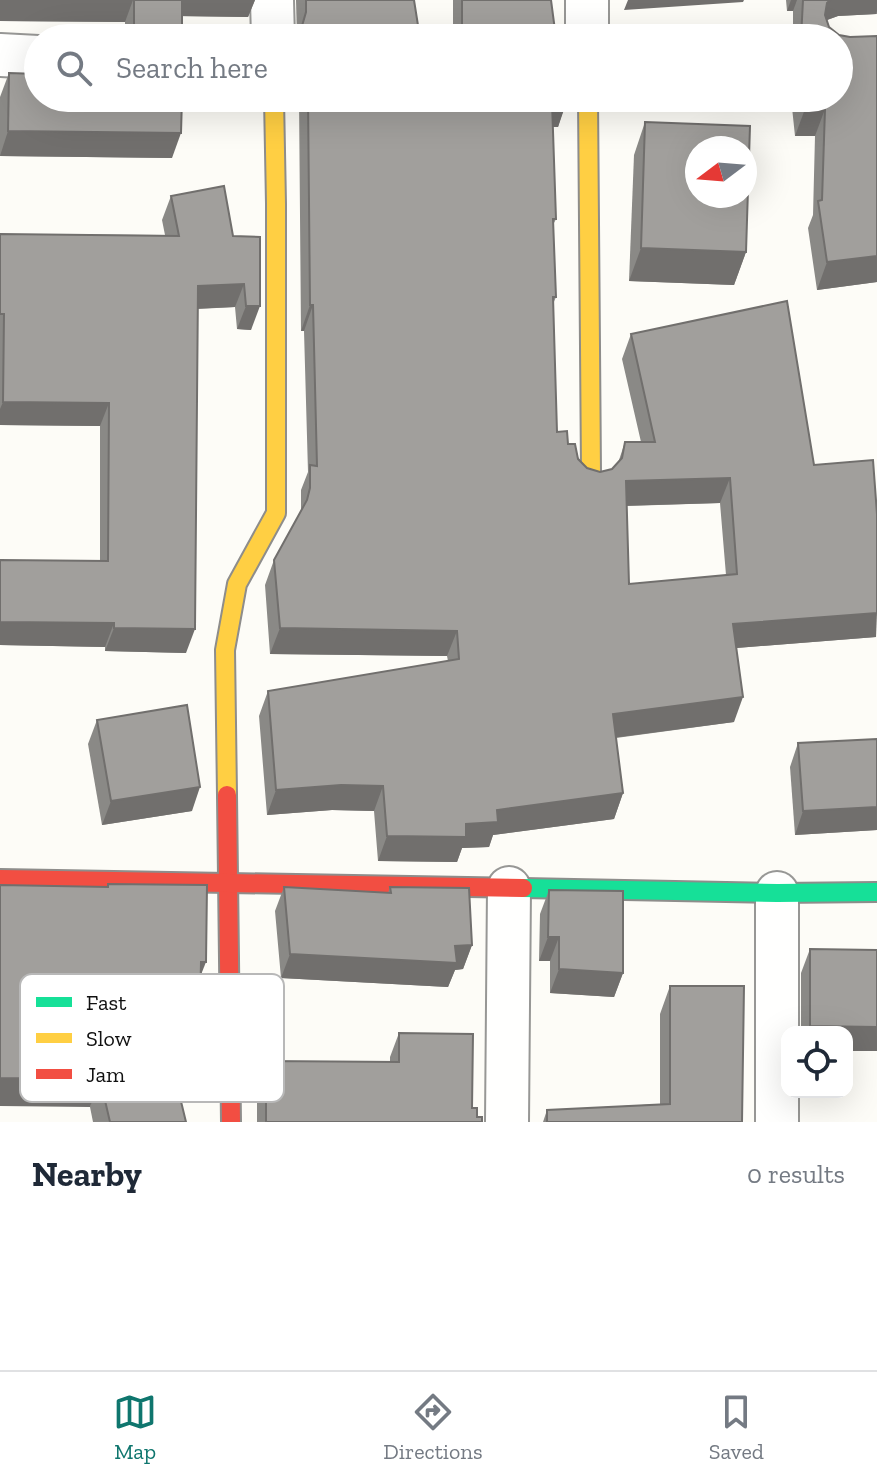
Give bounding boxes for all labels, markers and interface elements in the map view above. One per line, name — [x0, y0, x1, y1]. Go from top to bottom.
search box — [24, 24, 853, 112]
icon: search — [52, 46, 96, 90]
text: Search here — [116, 50, 268, 86]
north arrow — [685, 136, 757, 208]
legend — [20, 974, 284, 1102]
text: Fast — [86, 989, 127, 1016]
text: Slow — [86, 1025, 132, 1052]
map controls — [781, 1026, 853, 1098]
button: locate — [781, 1026, 853, 1098]
text: Jam — [86, 1061, 125, 1088]
text: Nearby — [32, 1154, 142, 1195]
text: 0 results — [747, 1158, 845, 1190]
tab: Map — [113, 1390, 157, 1465]
tab: Directions — [383, 1390, 483, 1465]
tab: Saved — [709, 1390, 764, 1465]

